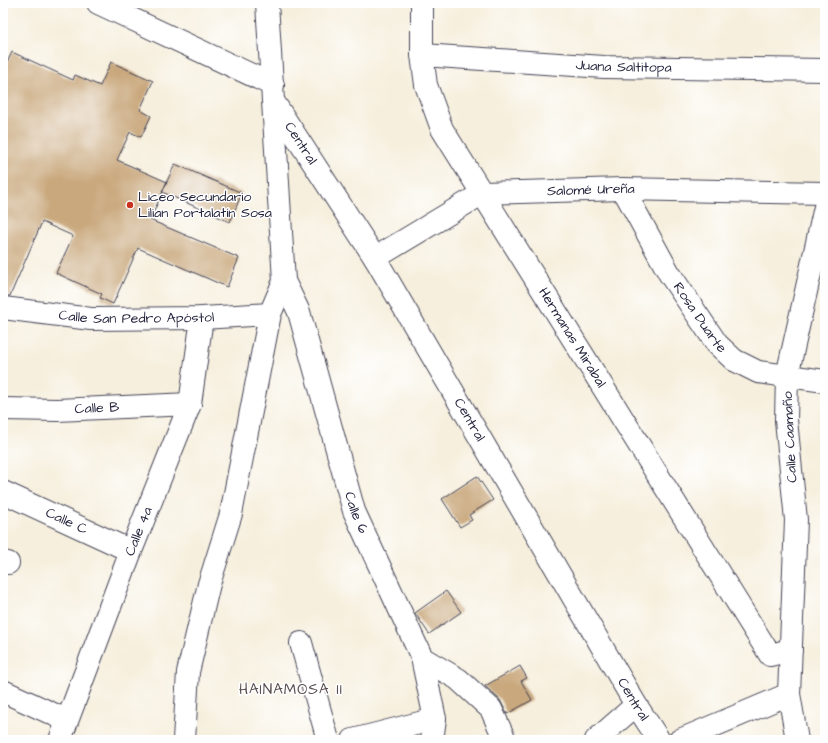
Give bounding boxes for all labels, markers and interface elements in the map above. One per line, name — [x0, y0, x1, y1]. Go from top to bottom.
street label: Juana Saltitopa — [575, 55, 672, 78]
street label: Central — [279, 118, 322, 169]
street label: Salomé Ureña — [547, 179, 635, 201]
place label: Liceo Secundario Lilian Portalatín Sosa — [138, 187, 272, 223]
marker: Liceo Secundario Lilian Portalatín Sosa — [125, 200, 135, 210]
street label: Rosa Duarte — [668, 278, 731, 358]
street label: Hermanas Mirabal — [533, 284, 611, 391]
street label: Calle San Pedro Apóstol — [57, 305, 215, 329]
street label: Calle Caamaño — [778, 391, 802, 483]
street label: Central — [449, 394, 490, 445]
street label: Calle B — [74, 397, 120, 419]
street label: Calle 6 — [339, 489, 373, 537]
street label: Calle C — [42, 503, 91, 540]
street label: Calle 4a — [120, 504, 158, 559]
street label: Central — [612, 674, 654, 725]
district label: HAINAMOSA II — [239, 679, 343, 700]

